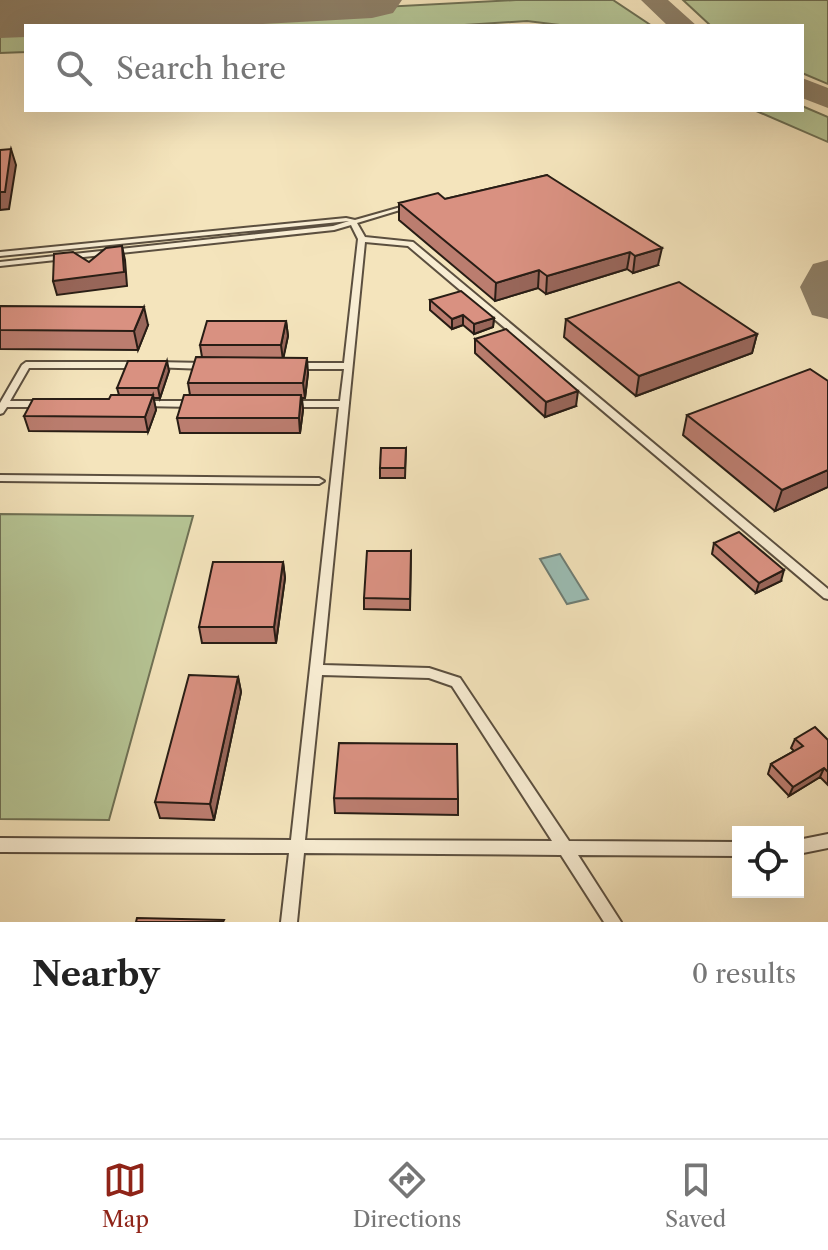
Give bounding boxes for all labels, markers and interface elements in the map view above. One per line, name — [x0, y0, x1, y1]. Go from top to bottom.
search box — [24, 24, 804, 112]
icon: search — [52, 46, 96, 90]
text: Search here — [116, 50, 286, 87]
map controls — [732, 826, 804, 898]
button: locate — [732, 826, 804, 898]
text: Nearby — [32, 953, 160, 995]
text: 0 results — [692, 958, 796, 990]
tab: Map — [102, 1158, 149, 1233]
tab: Directions — [353, 1158, 461, 1233]
tab: Saved — [665, 1158, 726, 1233]

